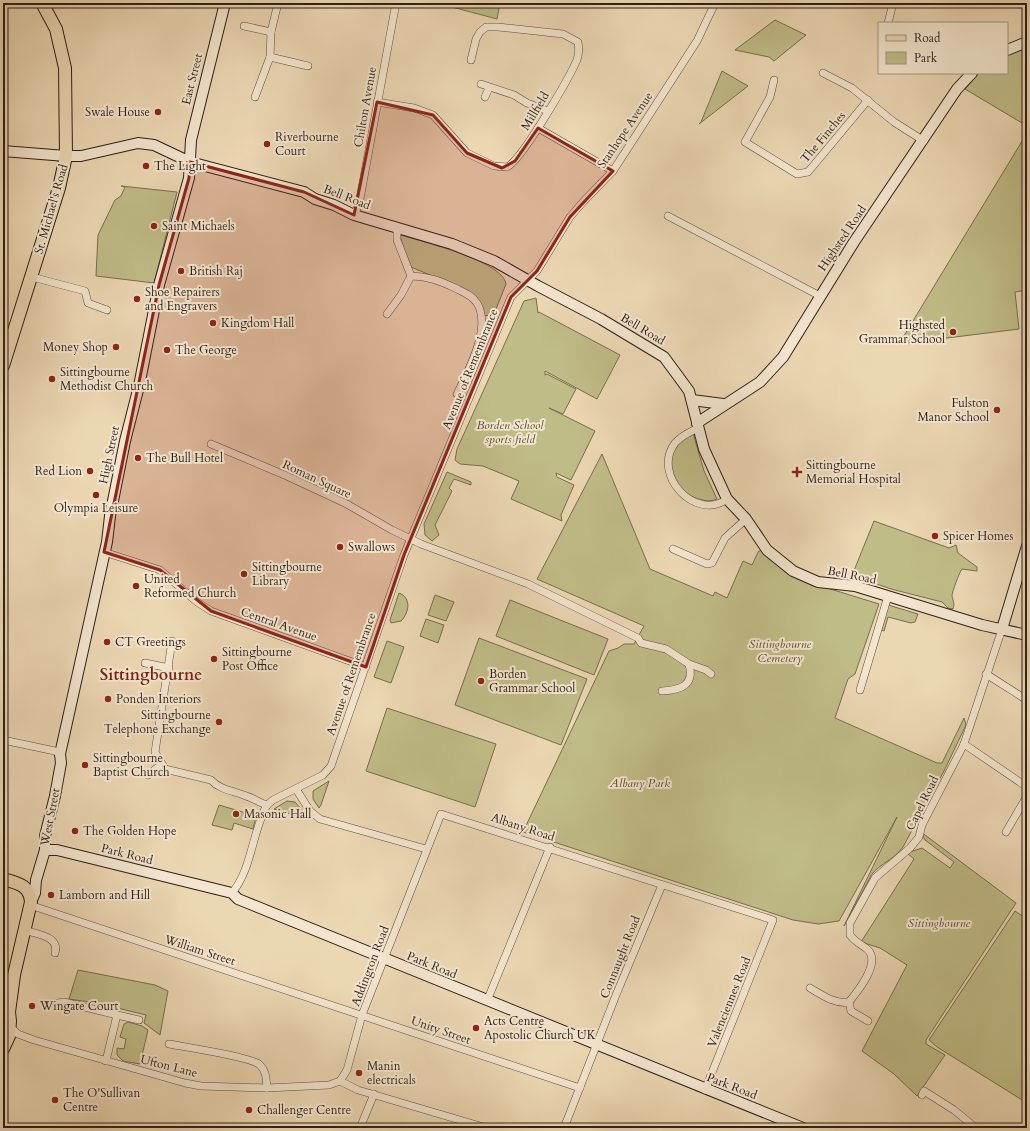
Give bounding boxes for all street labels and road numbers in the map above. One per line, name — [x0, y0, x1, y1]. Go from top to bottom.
street label: East Street — [178, 51, 206, 106]
street label: Chilton Avenue — [350, 66, 380, 148]
street label: Millfield — [517, 88, 553, 133]
street label: Stanhope Avenue — [594, 89, 656, 171]
street label: The Finches — [797, 108, 849, 166]
street label: St. Michael's Road — [31, 162, 72, 256]
street label: Bell Road — [321, 181, 373, 214]
street label: Highsted Road — [814, 202, 870, 274]
street label: Avenue of Remembrance — [438, 306, 502, 432]
street label: Bell Road — [618, 309, 669, 349]
street label: High Street — [95, 424, 123, 485]
street label: Roman Square — [280, 456, 354, 502]
street label: Bell Road — [826, 562, 878, 588]
street label: Central Avenue — [239, 603, 319, 645]
street label: Avenue of Remembrance — [322, 611, 380, 737]
street label: Capel Road — [902, 773, 942, 833]
street label: West Street — [36, 787, 63, 848]
street label: Albany Road — [489, 809, 557, 845]
street label: Park Road — [100, 840, 155, 868]
street label: Connaught Road — [596, 913, 644, 1001]
street label: Addington Road — [347, 923, 393, 1009]
street label: William Street — [162, 931, 238, 969]
street label: Park Road — [405, 948, 460, 983]
street label: Valenciennes Road — [704, 954, 755, 1050]
street label: Unity Street — [409, 1012, 473, 1048]
street label: Ufton Lane — [139, 1051, 199, 1081]
street label: Park Road — [705, 1069, 760, 1103]

